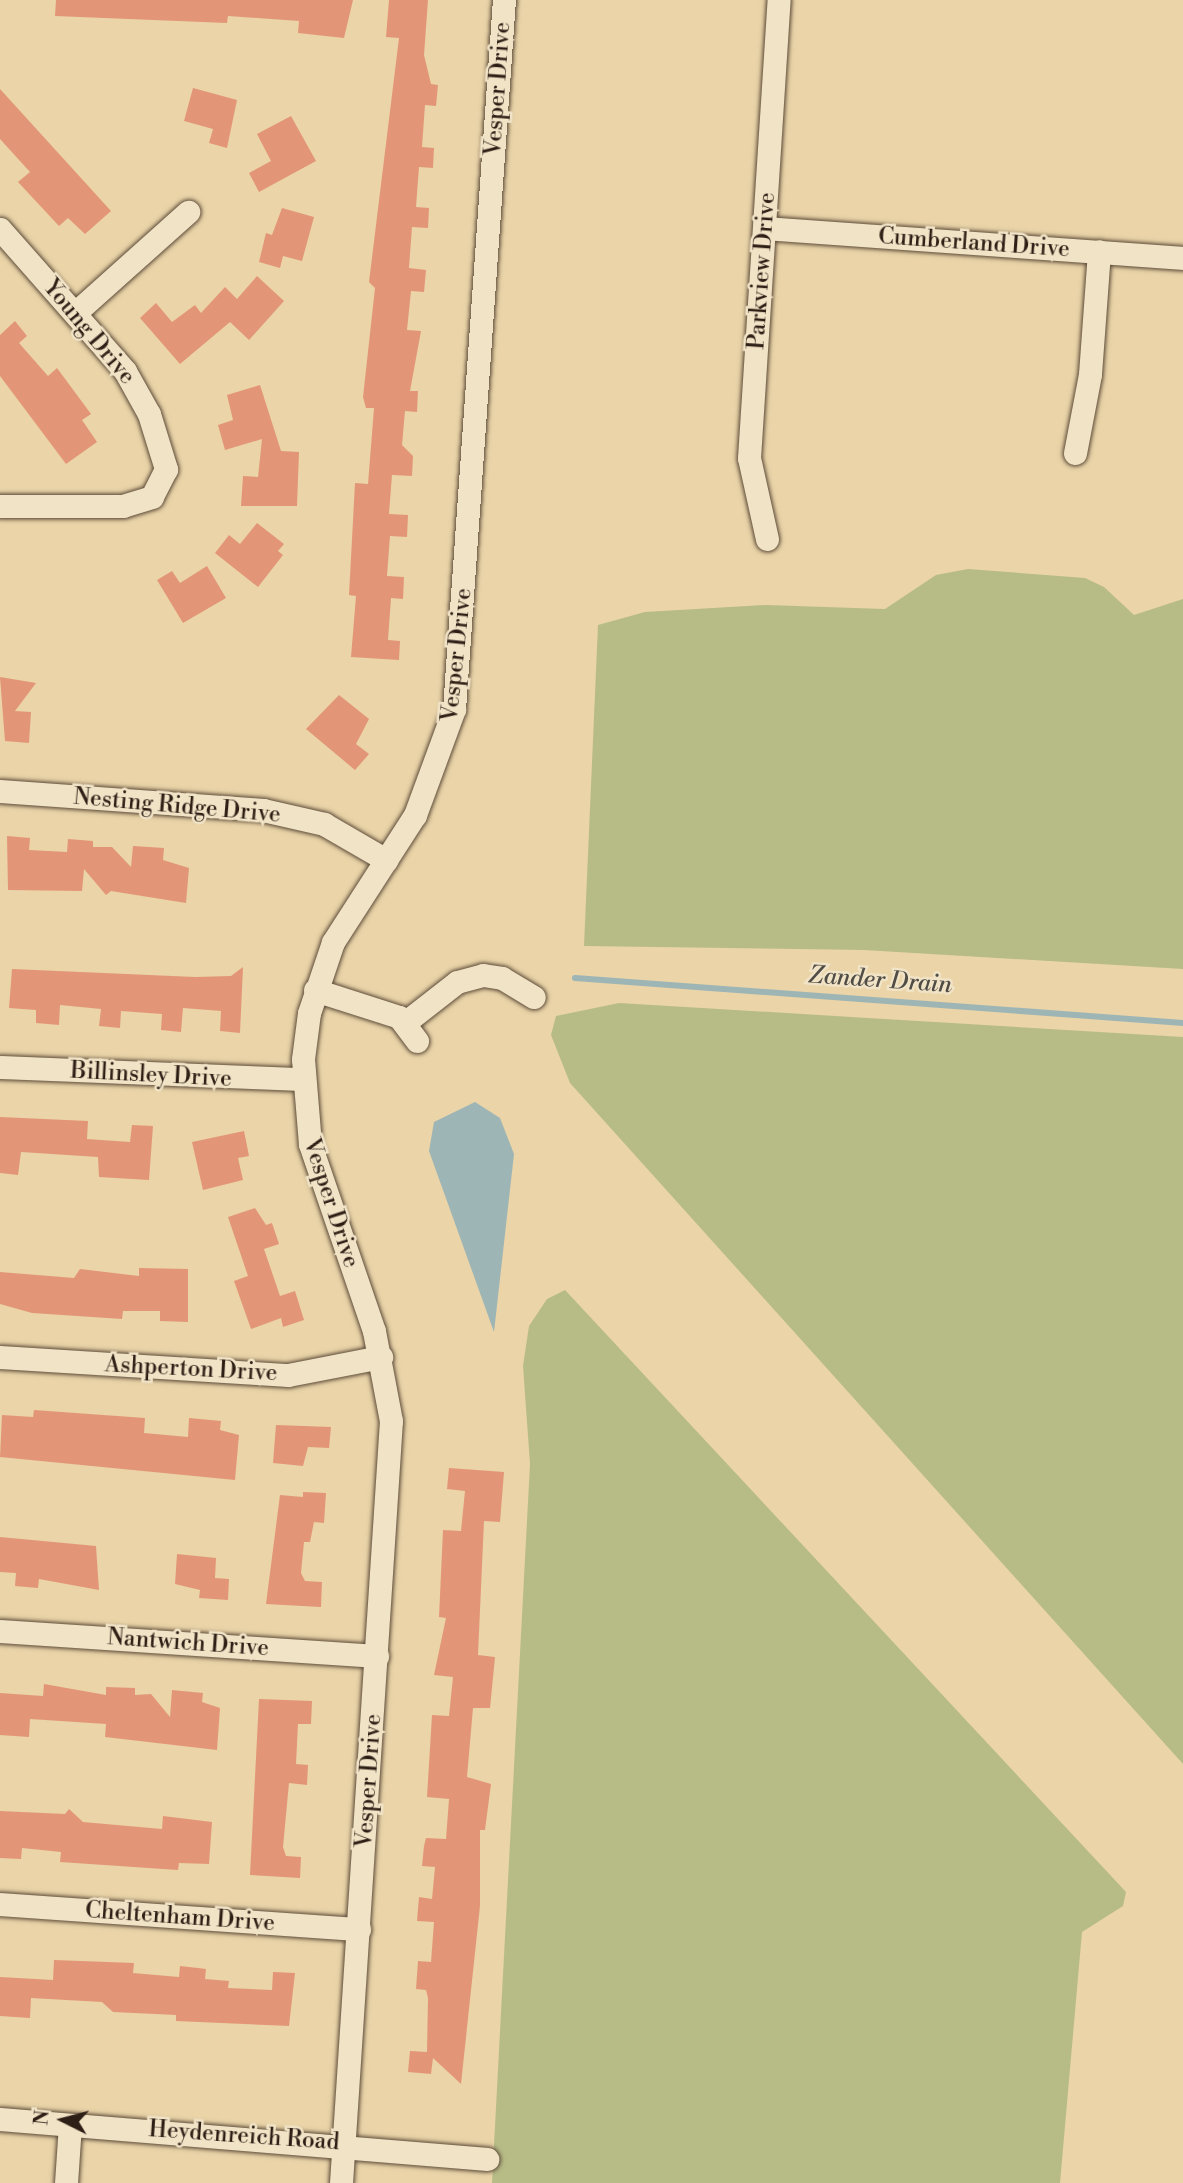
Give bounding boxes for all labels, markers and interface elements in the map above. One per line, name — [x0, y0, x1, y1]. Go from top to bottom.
street label: Vesper Drive — [480, 21, 516, 157]
street label: Parkview Drive — [743, 191, 781, 351]
street label: Cumberland Drive — [877, 223, 1071, 263]
street label: Young Drive — [37, 274, 141, 390]
street label: Vesper Drive — [436, 587, 478, 723]
street label: Nesting Ridge Drive — [72, 783, 282, 829]
water label: Zander Drain — [807, 962, 953, 1000]
street label: Billinsley Drive — [70, 1057, 232, 1093]
street label: Vesper Drive — [297, 1135, 365, 1271]
street label: Ashperton Drive — [104, 1351, 278, 1387]
street label: Nantwich Drive — [106, 1624, 270, 1662]
street label: Vesper Drive — [351, 1713, 387, 1849]
street label: Cheltenham Drive — [84, 1897, 276, 1937]
north arrow — [28, 2085, 98, 2155]
text: N — [29, 2109, 55, 2127]
street label: Heydenreich Road — [148, 2116, 340, 2156]

